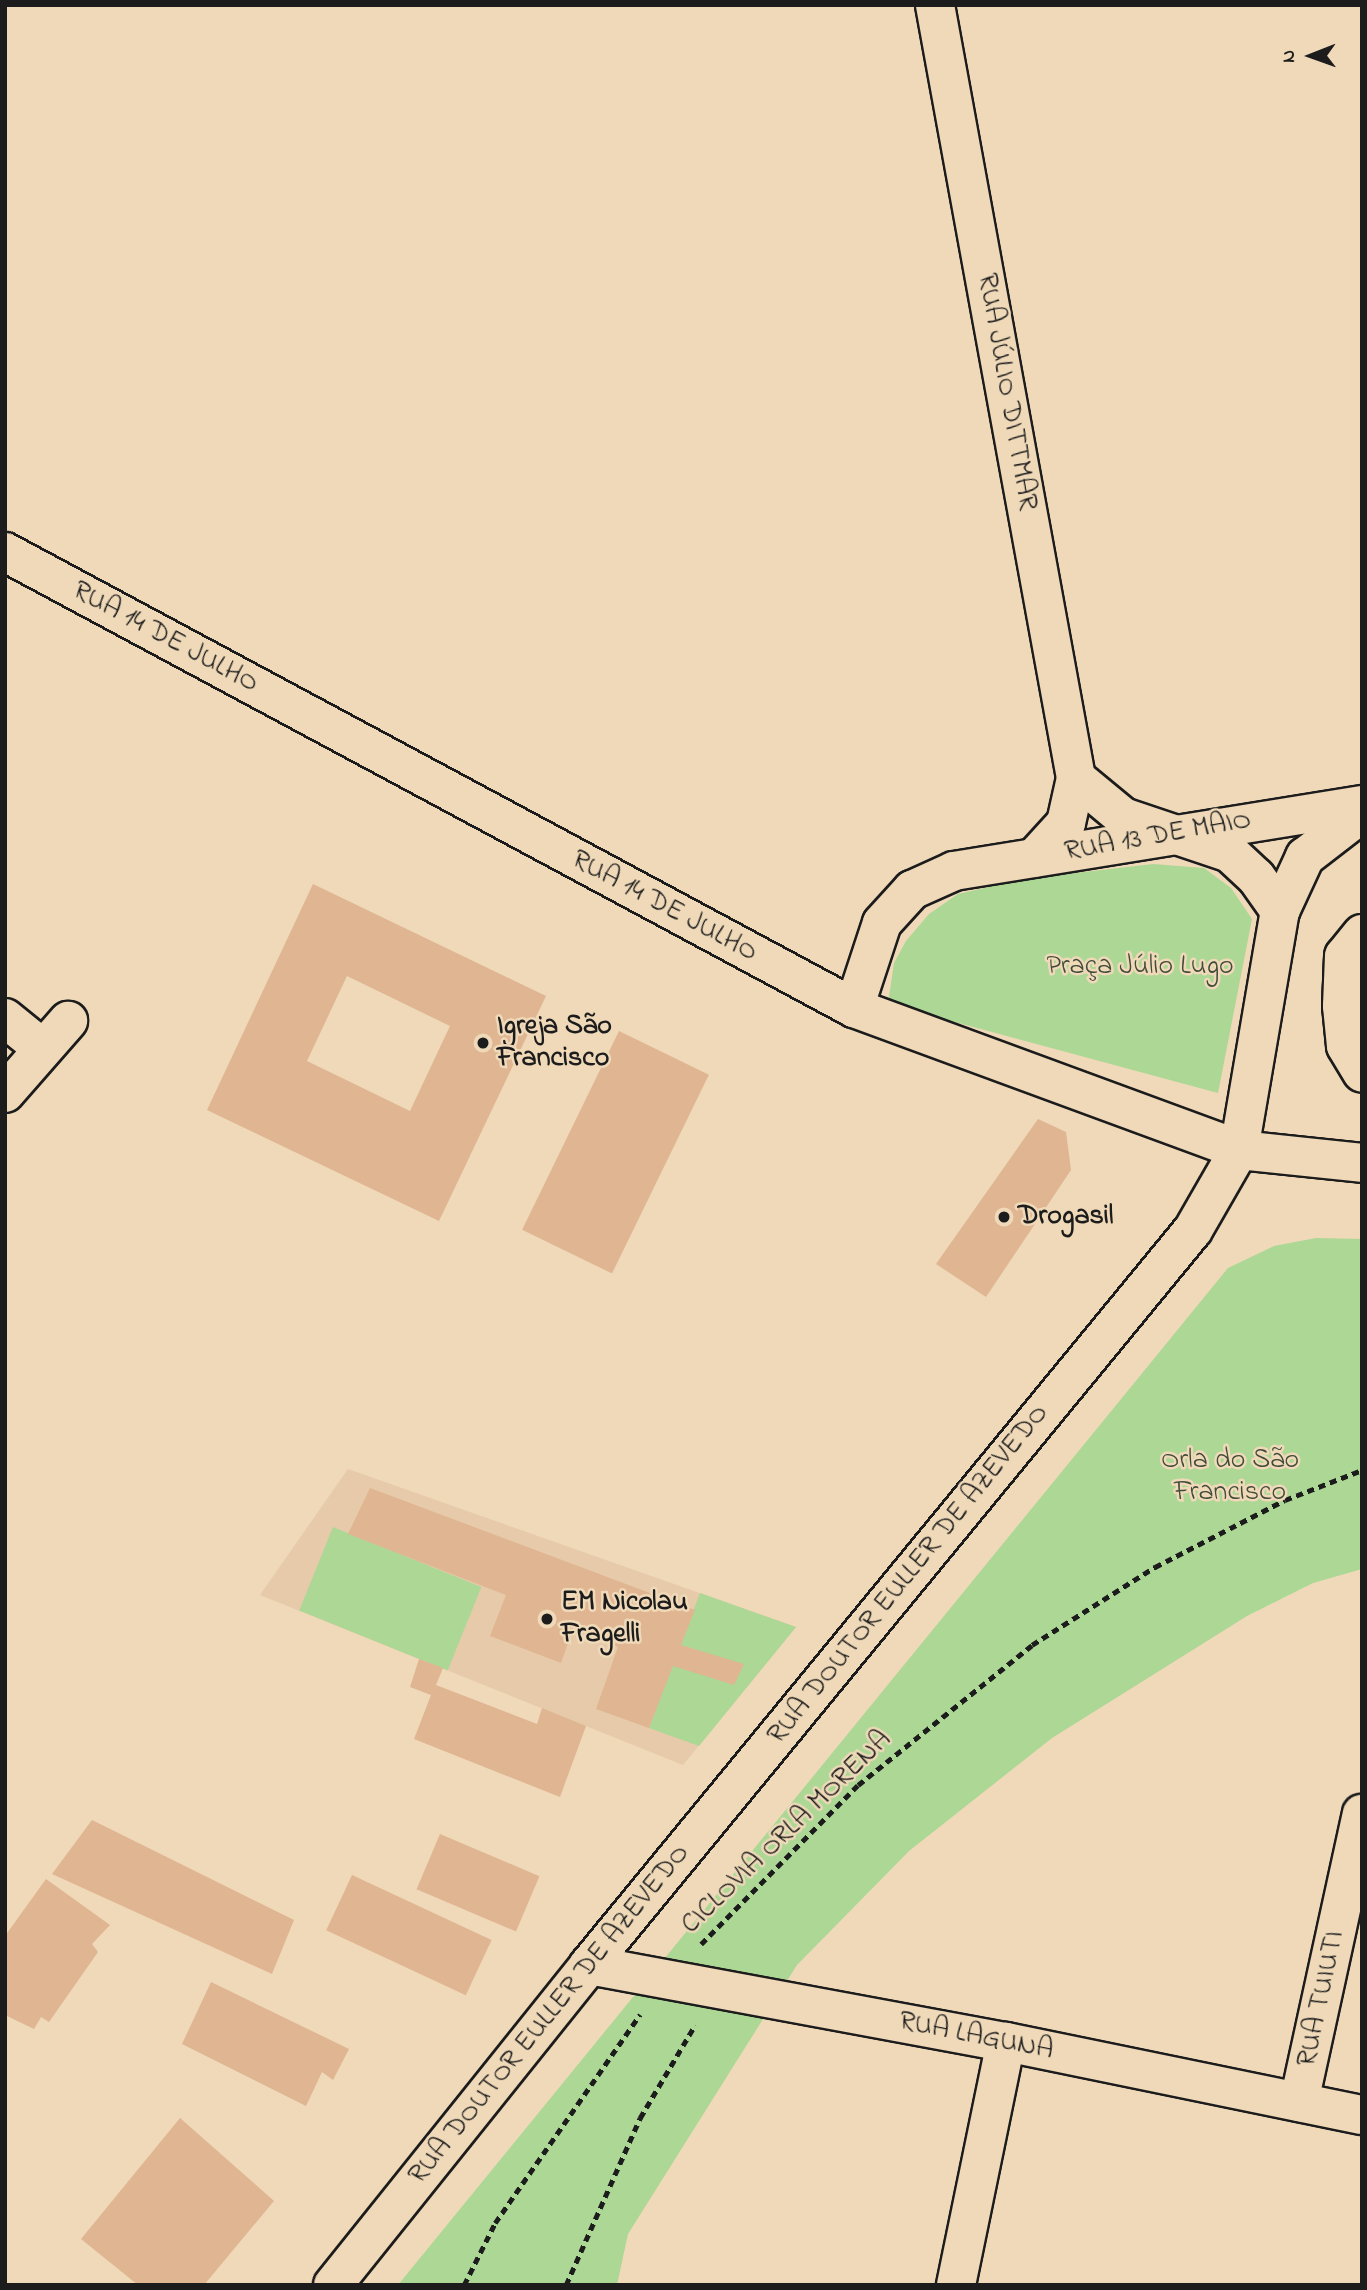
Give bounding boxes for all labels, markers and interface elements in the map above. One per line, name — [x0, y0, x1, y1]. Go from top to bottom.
north arrow — [1276, 21, 1346, 91]
text: N — [1276, 50, 1303, 63]
street label: RUA JÚLIO DITTMAR — [969, 271, 1043, 513]
street label: RUA 14 DE JULHO — [66, 575, 264, 701]
street label: RUA 13 DE MAIO — [1062, 804, 1254, 870]
street label: RUA 14 DE JULHO — [565, 844, 763, 970]
park label: Praça Júlio Lugo — [1046, 950, 1234, 984]
place label: Igreja São Francisco — [497, 1010, 612, 1076]
marker: Igreja São Francisco — [475, 1035, 491, 1051]
place label: Drogasil — [1018, 1200, 1114, 1234]
marker: Drogasil — [996, 1209, 1012, 1225]
street label: RUA DOUTOR EULLER DE AZEVEDO — [761, 1398, 1057, 1752]
park label: Orla do São Francisco — [1161, 1444, 1299, 1510]
place label: EM Nicolau Fragelli — [561, 1586, 688, 1652]
marker: EM Nicolau Fragelli — [539, 1611, 555, 1627]
street label: CICLOVIA ORLA MORENA — [675, 1724, 899, 1942]
street label: RUA DOUTOR EULLER DE AZEVEDO — [402, 1838, 698, 2192]
street label: RUA TUIUTI — [1291, 1928, 1353, 2070]
street label: RUA LAGUNA — [896, 2006, 1056, 2068]

